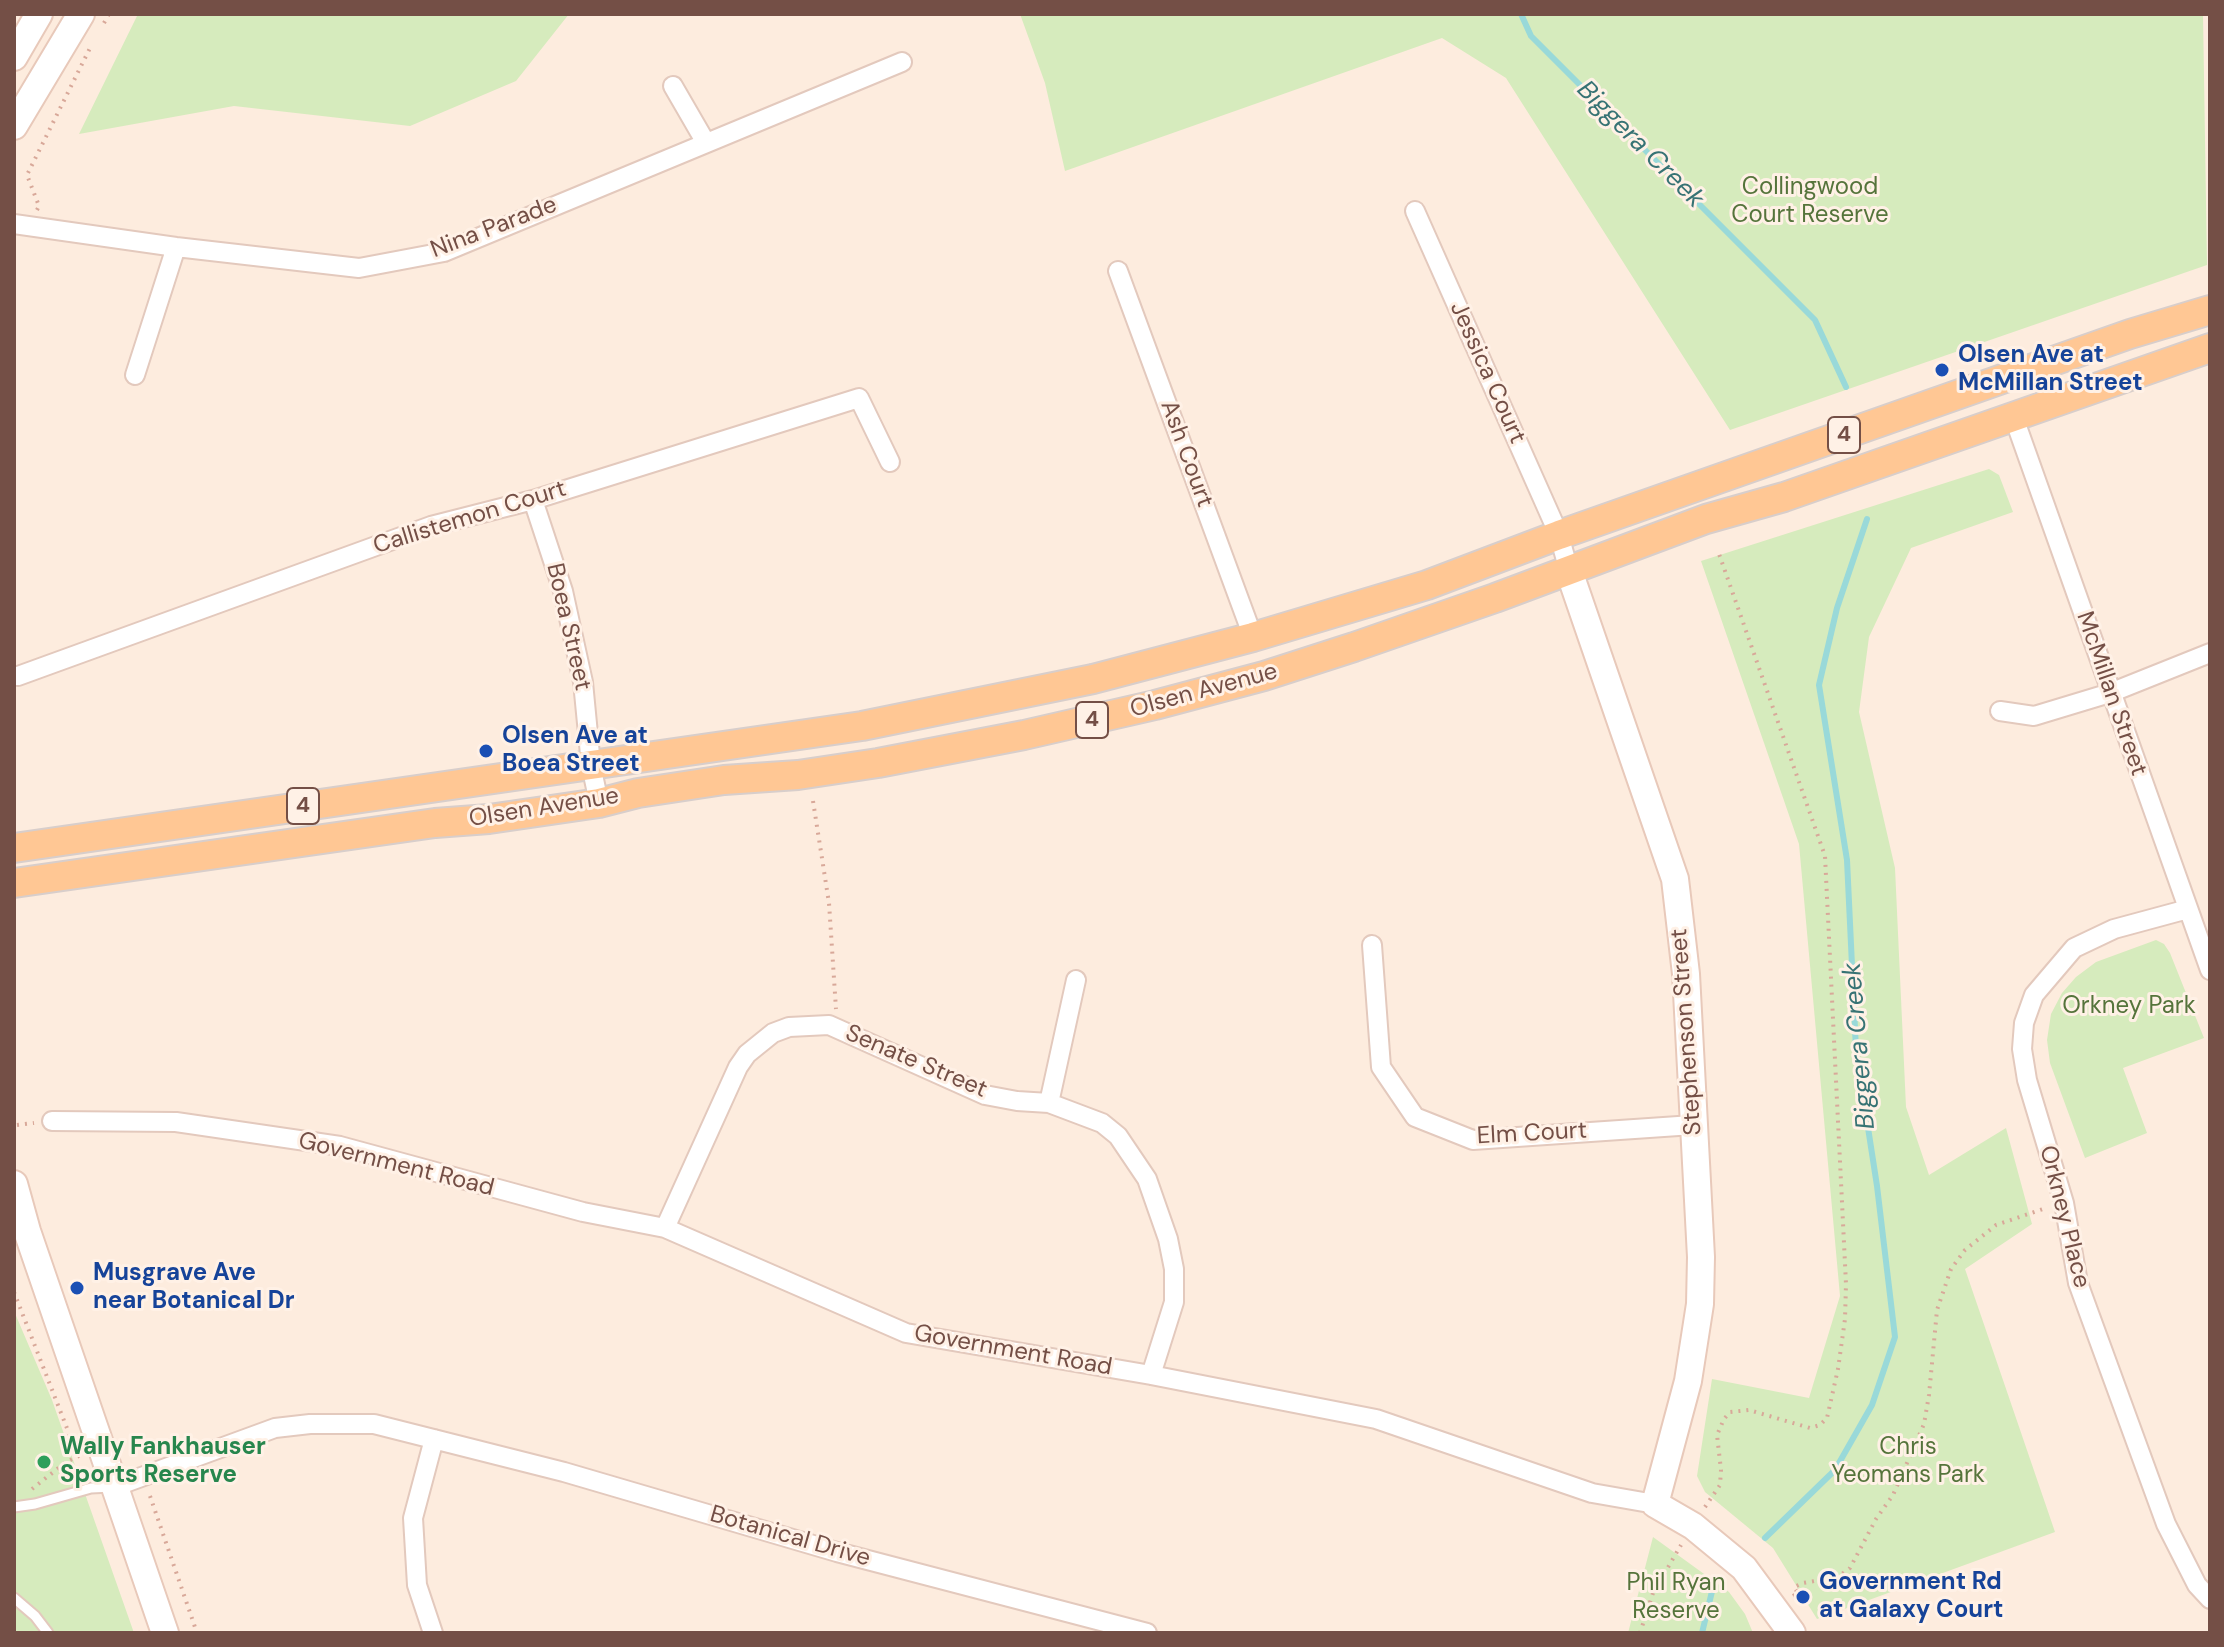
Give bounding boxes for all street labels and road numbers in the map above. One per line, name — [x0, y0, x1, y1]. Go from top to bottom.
street label: Nina Parade — [427, 191, 561, 265]
street label: Jessica Court — [1443, 298, 1531, 448]
street label: Ash Court — [1153, 397, 1219, 511]
road number: 4 — [1828, 417, 1860, 453]
street label: Callistemon Court — [370, 475, 570, 561]
street label: Boea Street — [539, 561, 597, 693]
street label: McMillan Street — [2069, 608, 2153, 780]
street label: Olsen Avenue — [1127, 658, 1281, 724]
road number: 4 — [1076, 702, 1108, 738]
street label: Olsen Avenue — [467, 782, 621, 834]
road number: 4 — [287, 788, 319, 824]
street label: Stephenson Street — [1665, 928, 1709, 1136]
street label: Senate Street — [841, 1019, 991, 1105]
street label: Elm Court — [1476, 1117, 1588, 1151]
street label: Government Road — [295, 1127, 497, 1203]
street label: Orkney Place — [2032, 1143, 2096, 1291]
street label: Government Road — [912, 1319, 1114, 1383]
street label: Botanical Drive — [706, 1500, 874, 1574]

